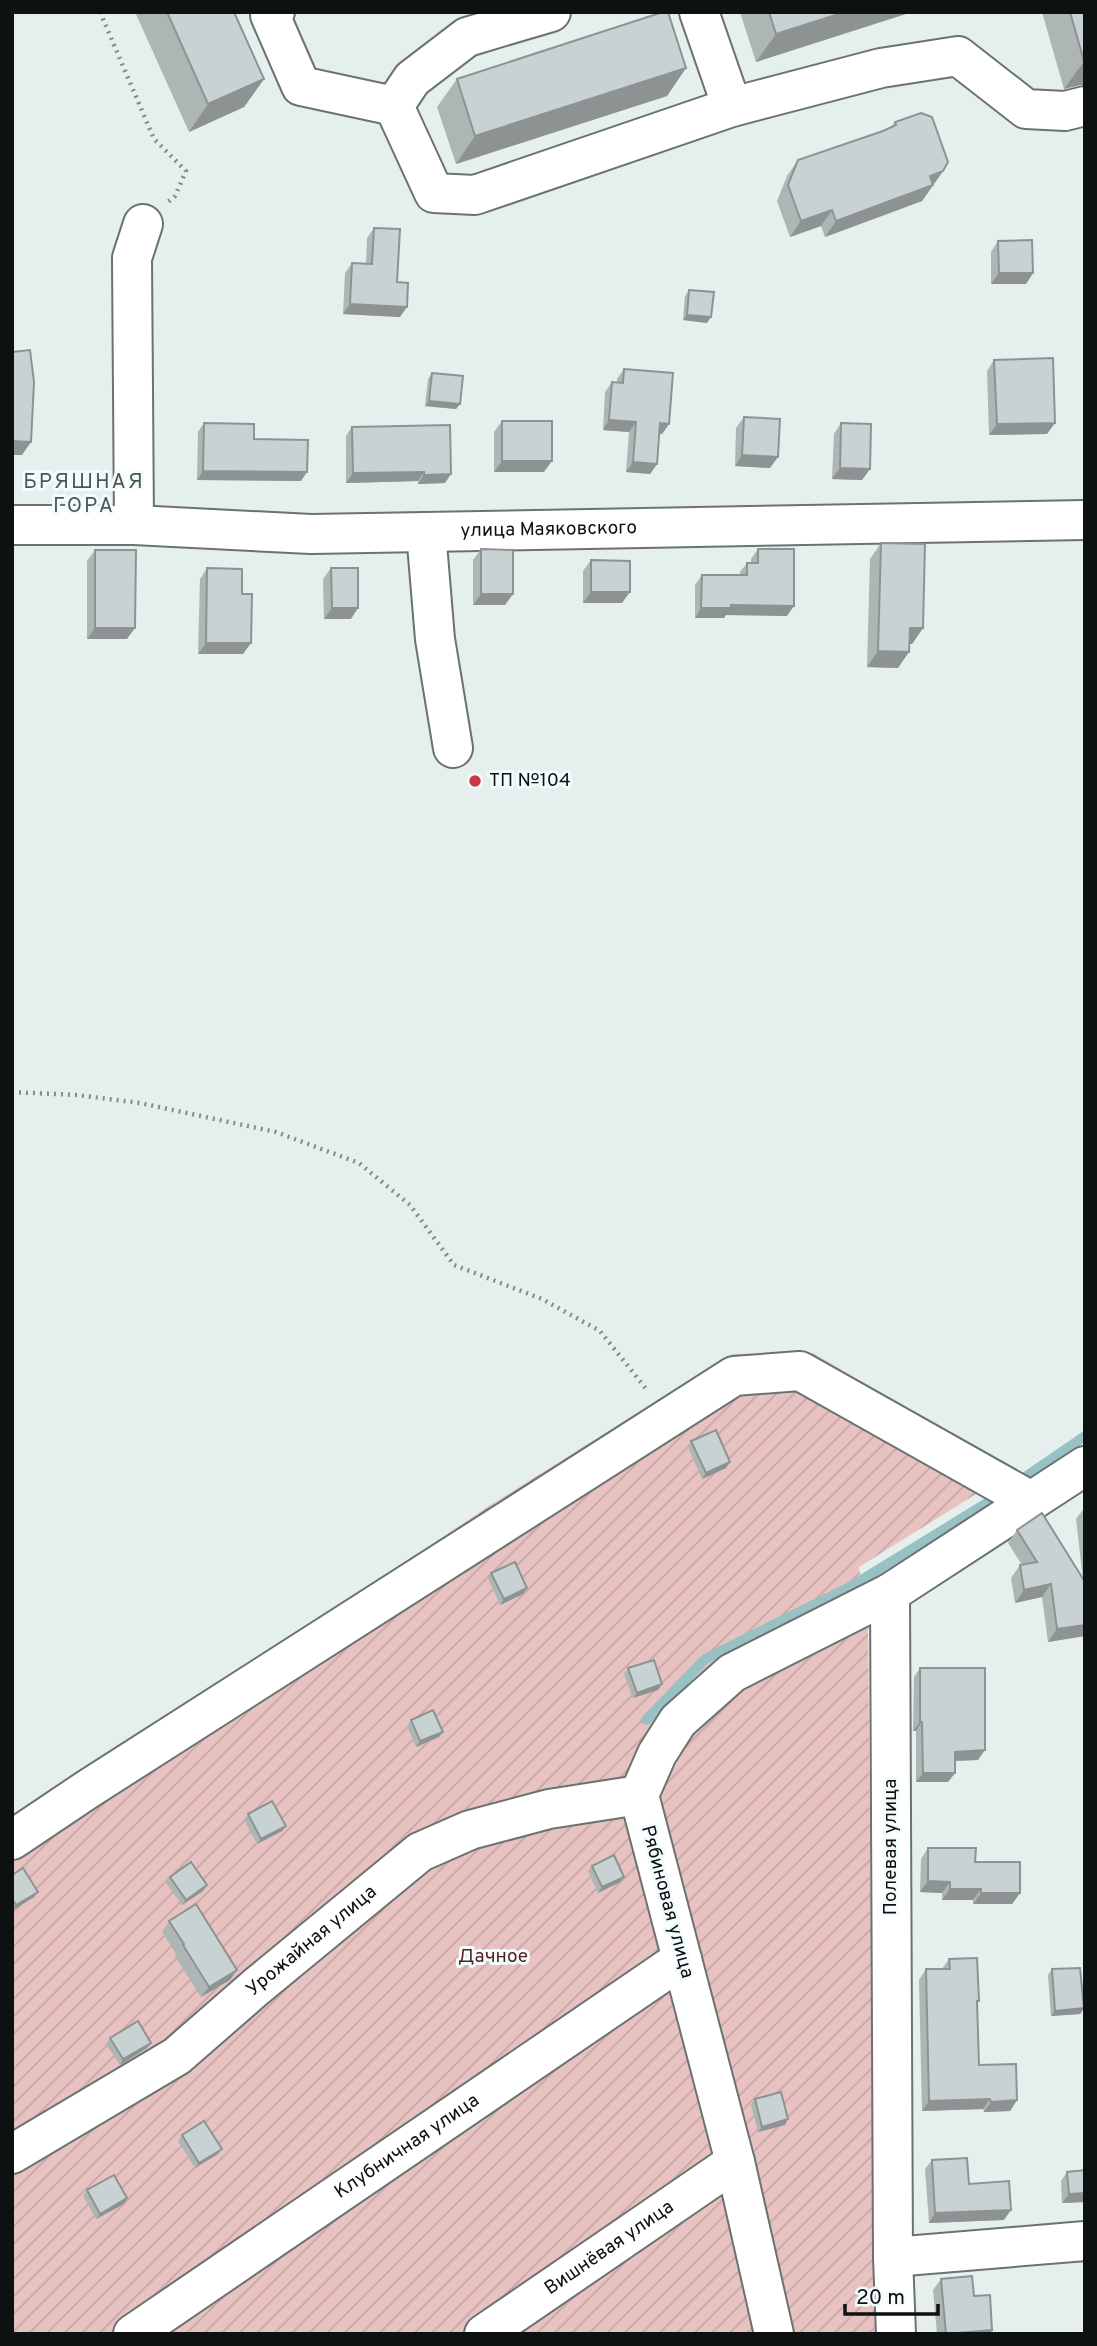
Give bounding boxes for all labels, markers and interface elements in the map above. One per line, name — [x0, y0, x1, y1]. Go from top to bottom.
district label: БРЯШНАЯ ГОРА — [23, 469, 145, 520]
street label: улица Маяковского — [460, 516, 637, 543]
place label: ТП №104 — [489, 769, 571, 793]
marker: ТП №104 — [467, 773, 483, 789]
street label: Полевая улица — [879, 1779, 903, 1915]
street label: Рябиновая улица — [635, 1823, 699, 1981]
street label: Урожайная улица — [241, 1880, 382, 2002]
park label: Дачное — [458, 1945, 528, 1969]
street label: Клубничная улица — [330, 2089, 484, 2205]
street label: Вишнёвая улица — [540, 2195, 679, 2301]
scale bar — [845, 2272, 938, 2316]
text: 20 m — [856, 2285, 905, 2312]

